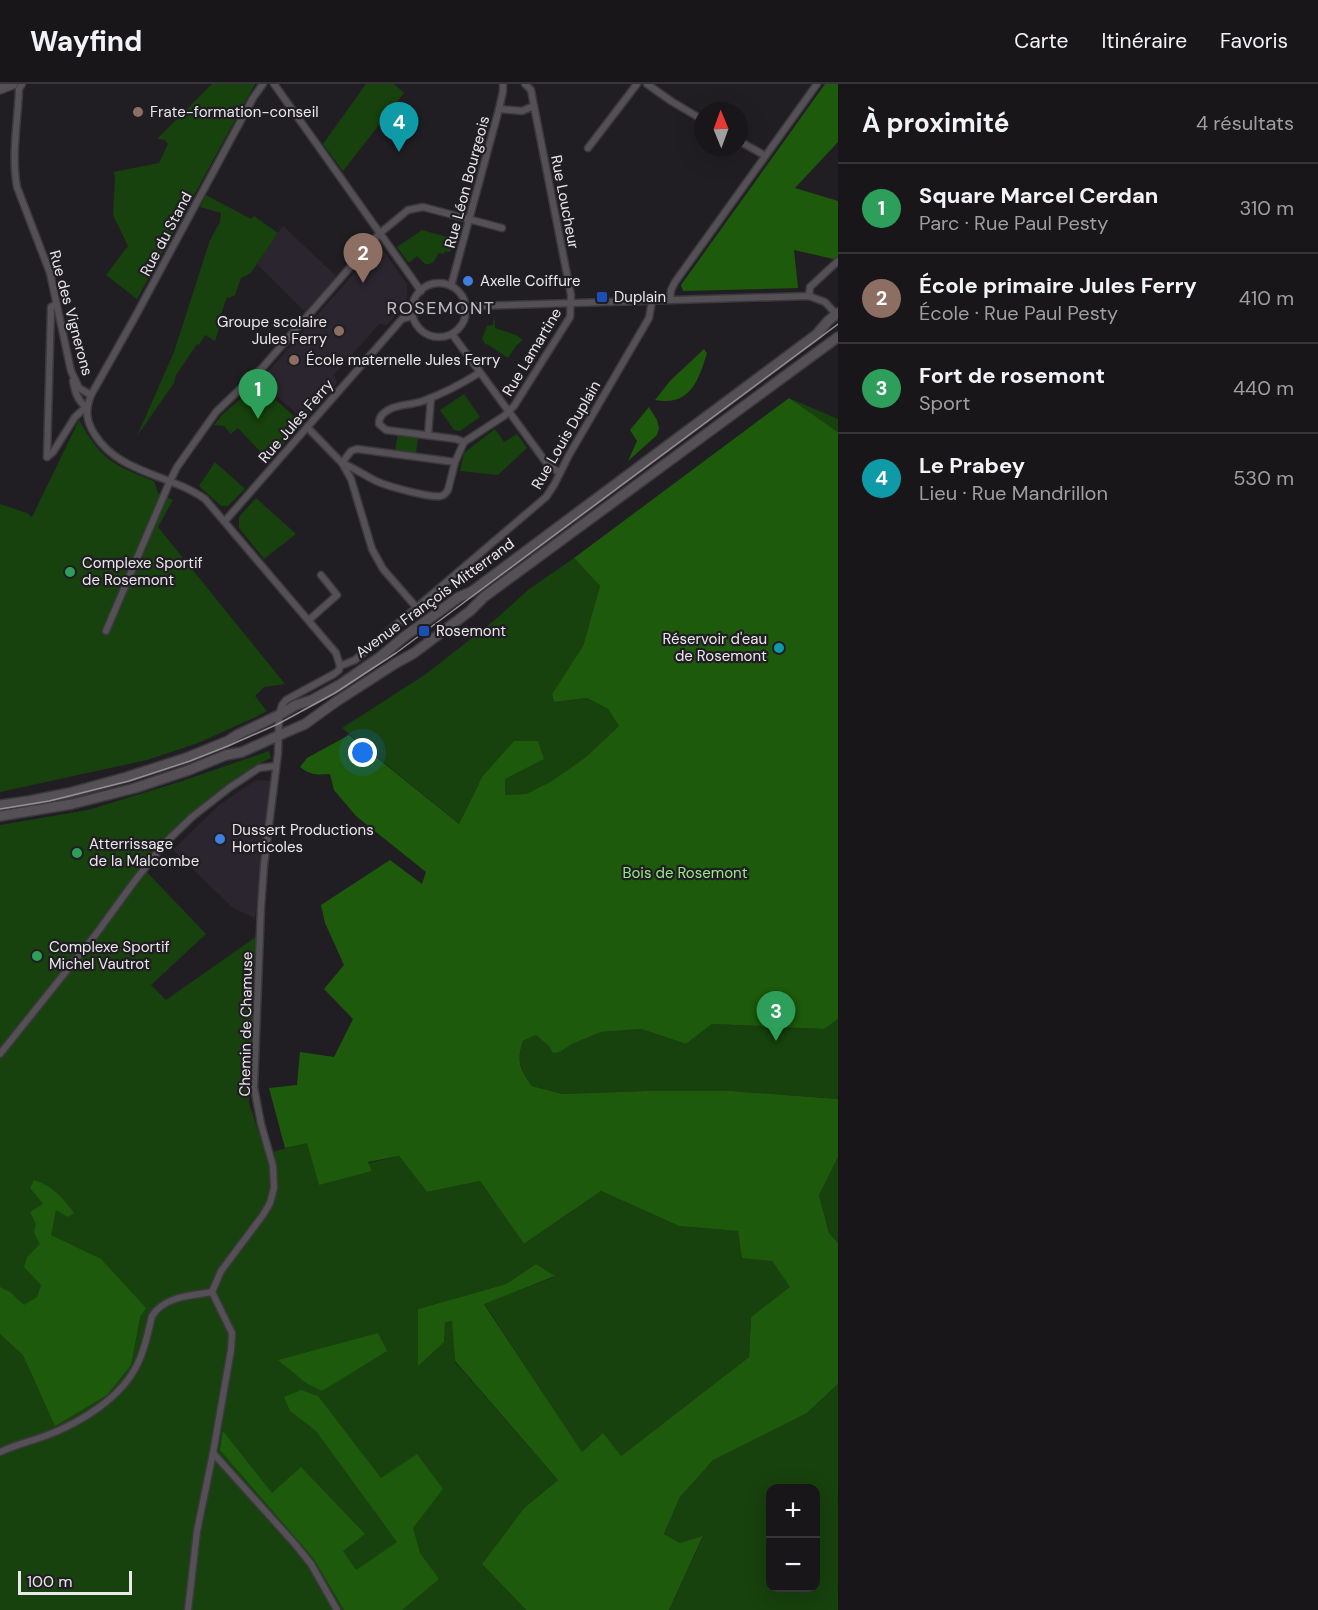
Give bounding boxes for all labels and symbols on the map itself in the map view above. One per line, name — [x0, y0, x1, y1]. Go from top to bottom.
place label: Frate-formation-conseil — [150, 102, 319, 122]
north arrow — [694, 102, 748, 156]
pin: 4 — [380, 103, 418, 152]
marker: Frate-formation-conseil — [131, 105, 145, 119]
street label: Rue Léon Bourgeois — [440, 114, 494, 250]
street label: Rue Loucheur — [546, 153, 584, 251]
street label: Rue du Stand — [135, 188, 197, 280]
pin: 2 — [344, 234, 382, 283]
street label: Rue des Vignerons — [45, 248, 97, 378]
place label: Axelle Coiffure — [480, 271, 581, 291]
marker: Axelle Coiffure — [461, 274, 475, 288]
place label: Duplain — [614, 287, 666, 307]
marker: Duplain — [595, 290, 609, 304]
district label: ROSEMONT — [387, 296, 495, 320]
street label: Rue Lamartine — [498, 304, 566, 400]
place label: Groupe scolaire Jules Ferry — [217, 312, 328, 349]
marker: Groupe scolaire Jules Ferry — [332, 324, 346, 338]
place label: École maternelle Jules Ferry — [306, 350, 501, 370]
marker: École maternelle Jules Ferry — [287, 353, 301, 367]
pin: 1 — [238, 370, 278, 419]
street label: Rue Jules Ferry — [254, 374, 338, 467]
street label: Rue Louis Duplain — [527, 377, 605, 493]
street label: Avenue François Mitterrand — [352, 534, 518, 662]
place label: Complexe Sportif de Rosemont — [82, 553, 203, 590]
marker: Complexe Sportif de Rosemont — [63, 565, 77, 579]
place label: Rosemont — [436, 621, 506, 641]
marker: Rosemont — [417, 624, 431, 638]
place label: Réservoir d'eau de Rosemont — [662, 629, 767, 666]
marker: Réservoir d'eau de Rosemont — [772, 641, 786, 655]
your location — [348, 738, 377, 767]
place label: Dussert Productions Horticoles — [232, 820, 374, 857]
marker: Dussert Productions Horticoles — [213, 832, 227, 846]
place label: Atterrissage de la Malcombe — [89, 834, 199, 871]
marker: Atterrissage de la Malcombe — [70, 846, 84, 860]
park label: Bois de Rosemont — [622, 863, 748, 883]
place label: Complexe Sportif Michel Vautrot — [49, 937, 170, 974]
marker: Complexe Sportif Michel Vautrot — [30, 949, 44, 963]
street label: Chemin de Chamuse — [235, 951, 257, 1097]
pin: 3 — [756, 992, 796, 1041]
scale bar — [18, 1568, 132, 1596]

